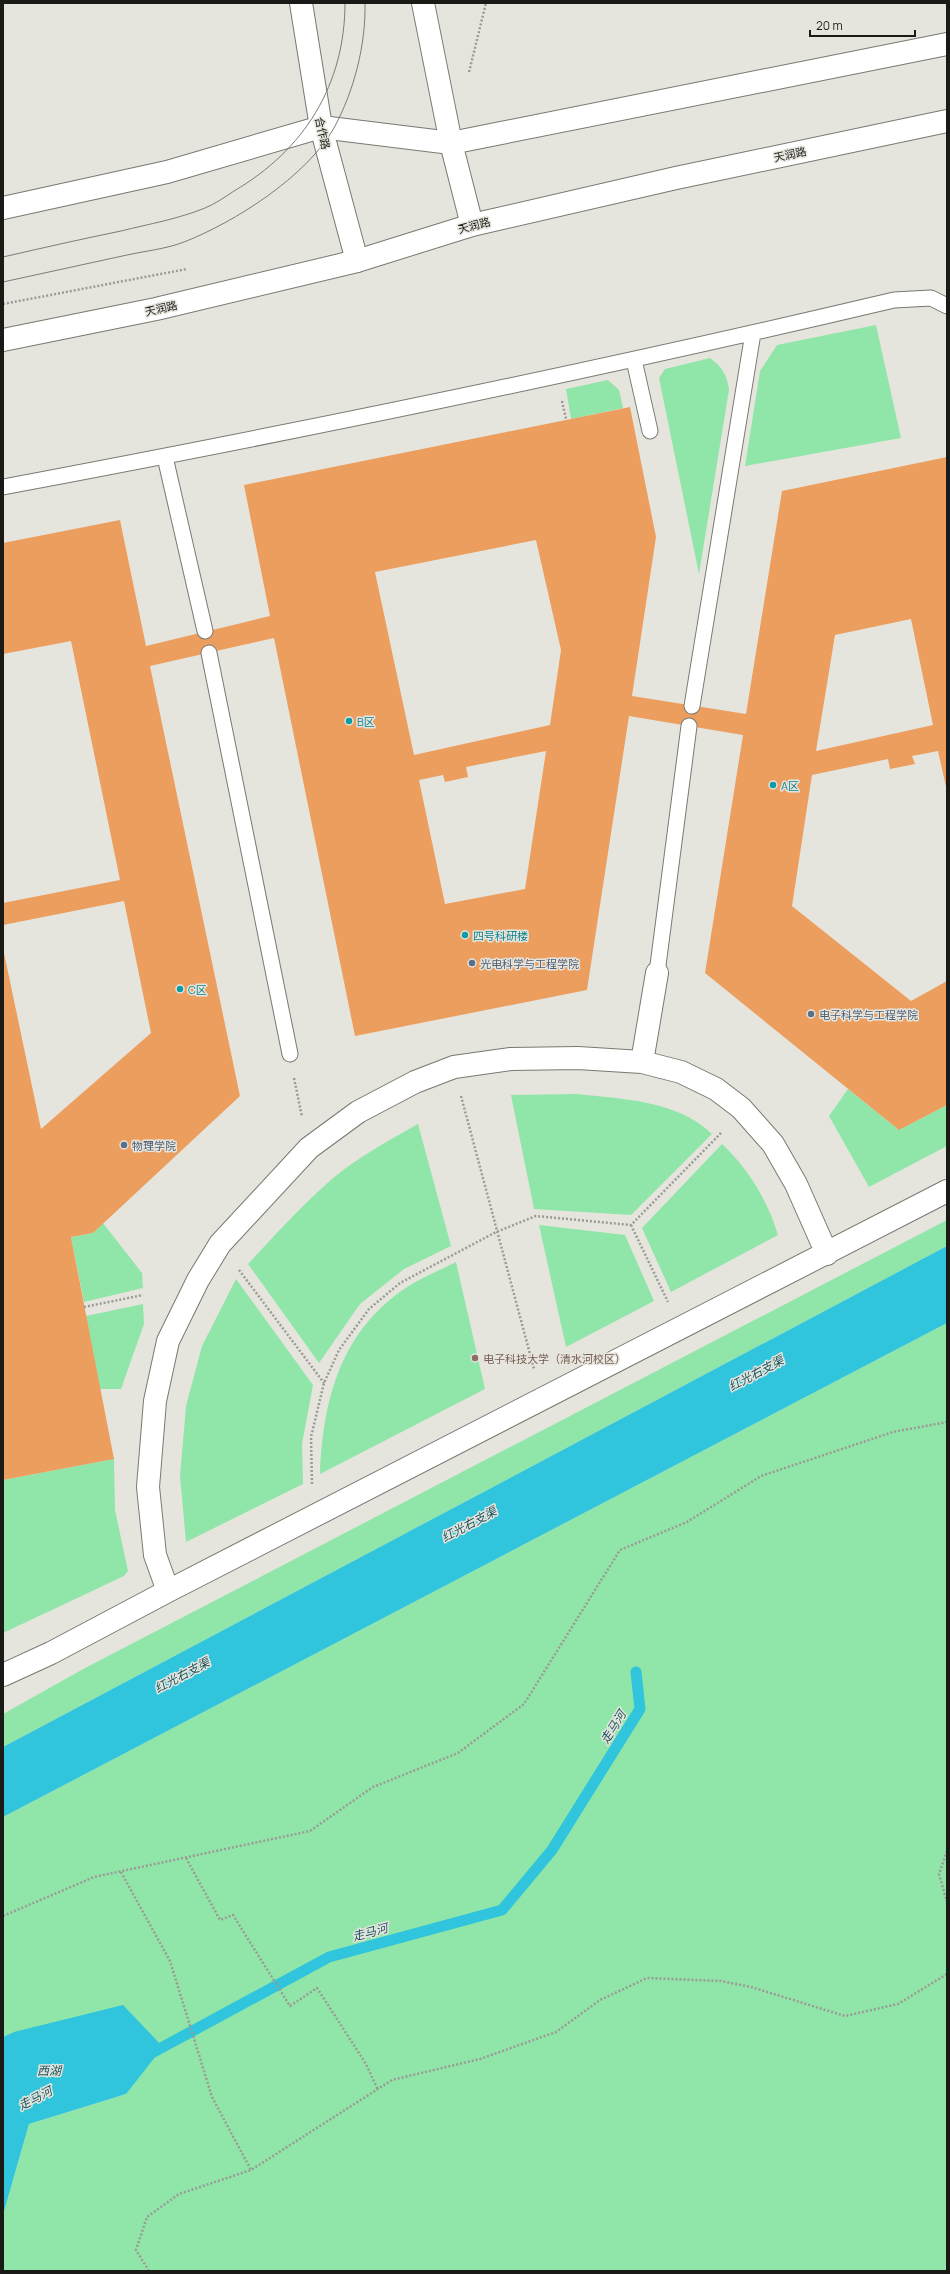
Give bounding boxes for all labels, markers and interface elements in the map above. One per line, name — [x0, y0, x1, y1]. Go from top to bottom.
scale bar — [810, 12, 915, 38]
text: 20 m — [816, 17, 843, 34]
street label: 合作路 — [312, 115, 334, 151]
street label: 天润路 — [772, 143, 808, 165]
street label: 天润路 — [456, 213, 492, 237]
street label: 天润路 — [143, 297, 179, 319]
place label: B区 — [357, 714, 375, 729]
marker: B区 — [344, 716, 354, 726]
place label: A区 — [781, 778, 799, 793]
marker: A区 — [768, 780, 778, 790]
place label: 四号科研楼 — [473, 928, 528, 943]
marker: 四号科研楼 — [460, 930, 470, 940]
place label: 光电科学与工程学院 — [480, 956, 579, 971]
marker: 光电科学与工程学院 — [467, 958, 477, 968]
place label: C区 — [188, 982, 207, 997]
marker: C区 — [175, 984, 185, 994]
place label: 电子科学与工程学院 — [819, 1007, 918, 1022]
marker: 电子科学与工程学院 — [806, 1009, 816, 1019]
place label: 物理学院 — [132, 1138, 176, 1153]
marker: 物理学院 — [119, 1140, 129, 1150]
water label: 红光右支渠 — [726, 1350, 788, 1395]
place label: 电子科技大学（清水河校区） — [483, 1351, 626, 1366]
marker: 电子科技大学（清水河校区） — [470, 1353, 480, 1363]
water label: 红光右支渠 — [439, 1501, 501, 1546]
water label: 红光右支渠 — [152, 1652, 214, 1697]
water label: 走马河 — [596, 1706, 631, 1747]
water label: 走马河 — [350, 1919, 392, 1945]
water label: 西湖 — [37, 2062, 63, 2079]
water label: 走马河 — [15, 2081, 57, 2114]

